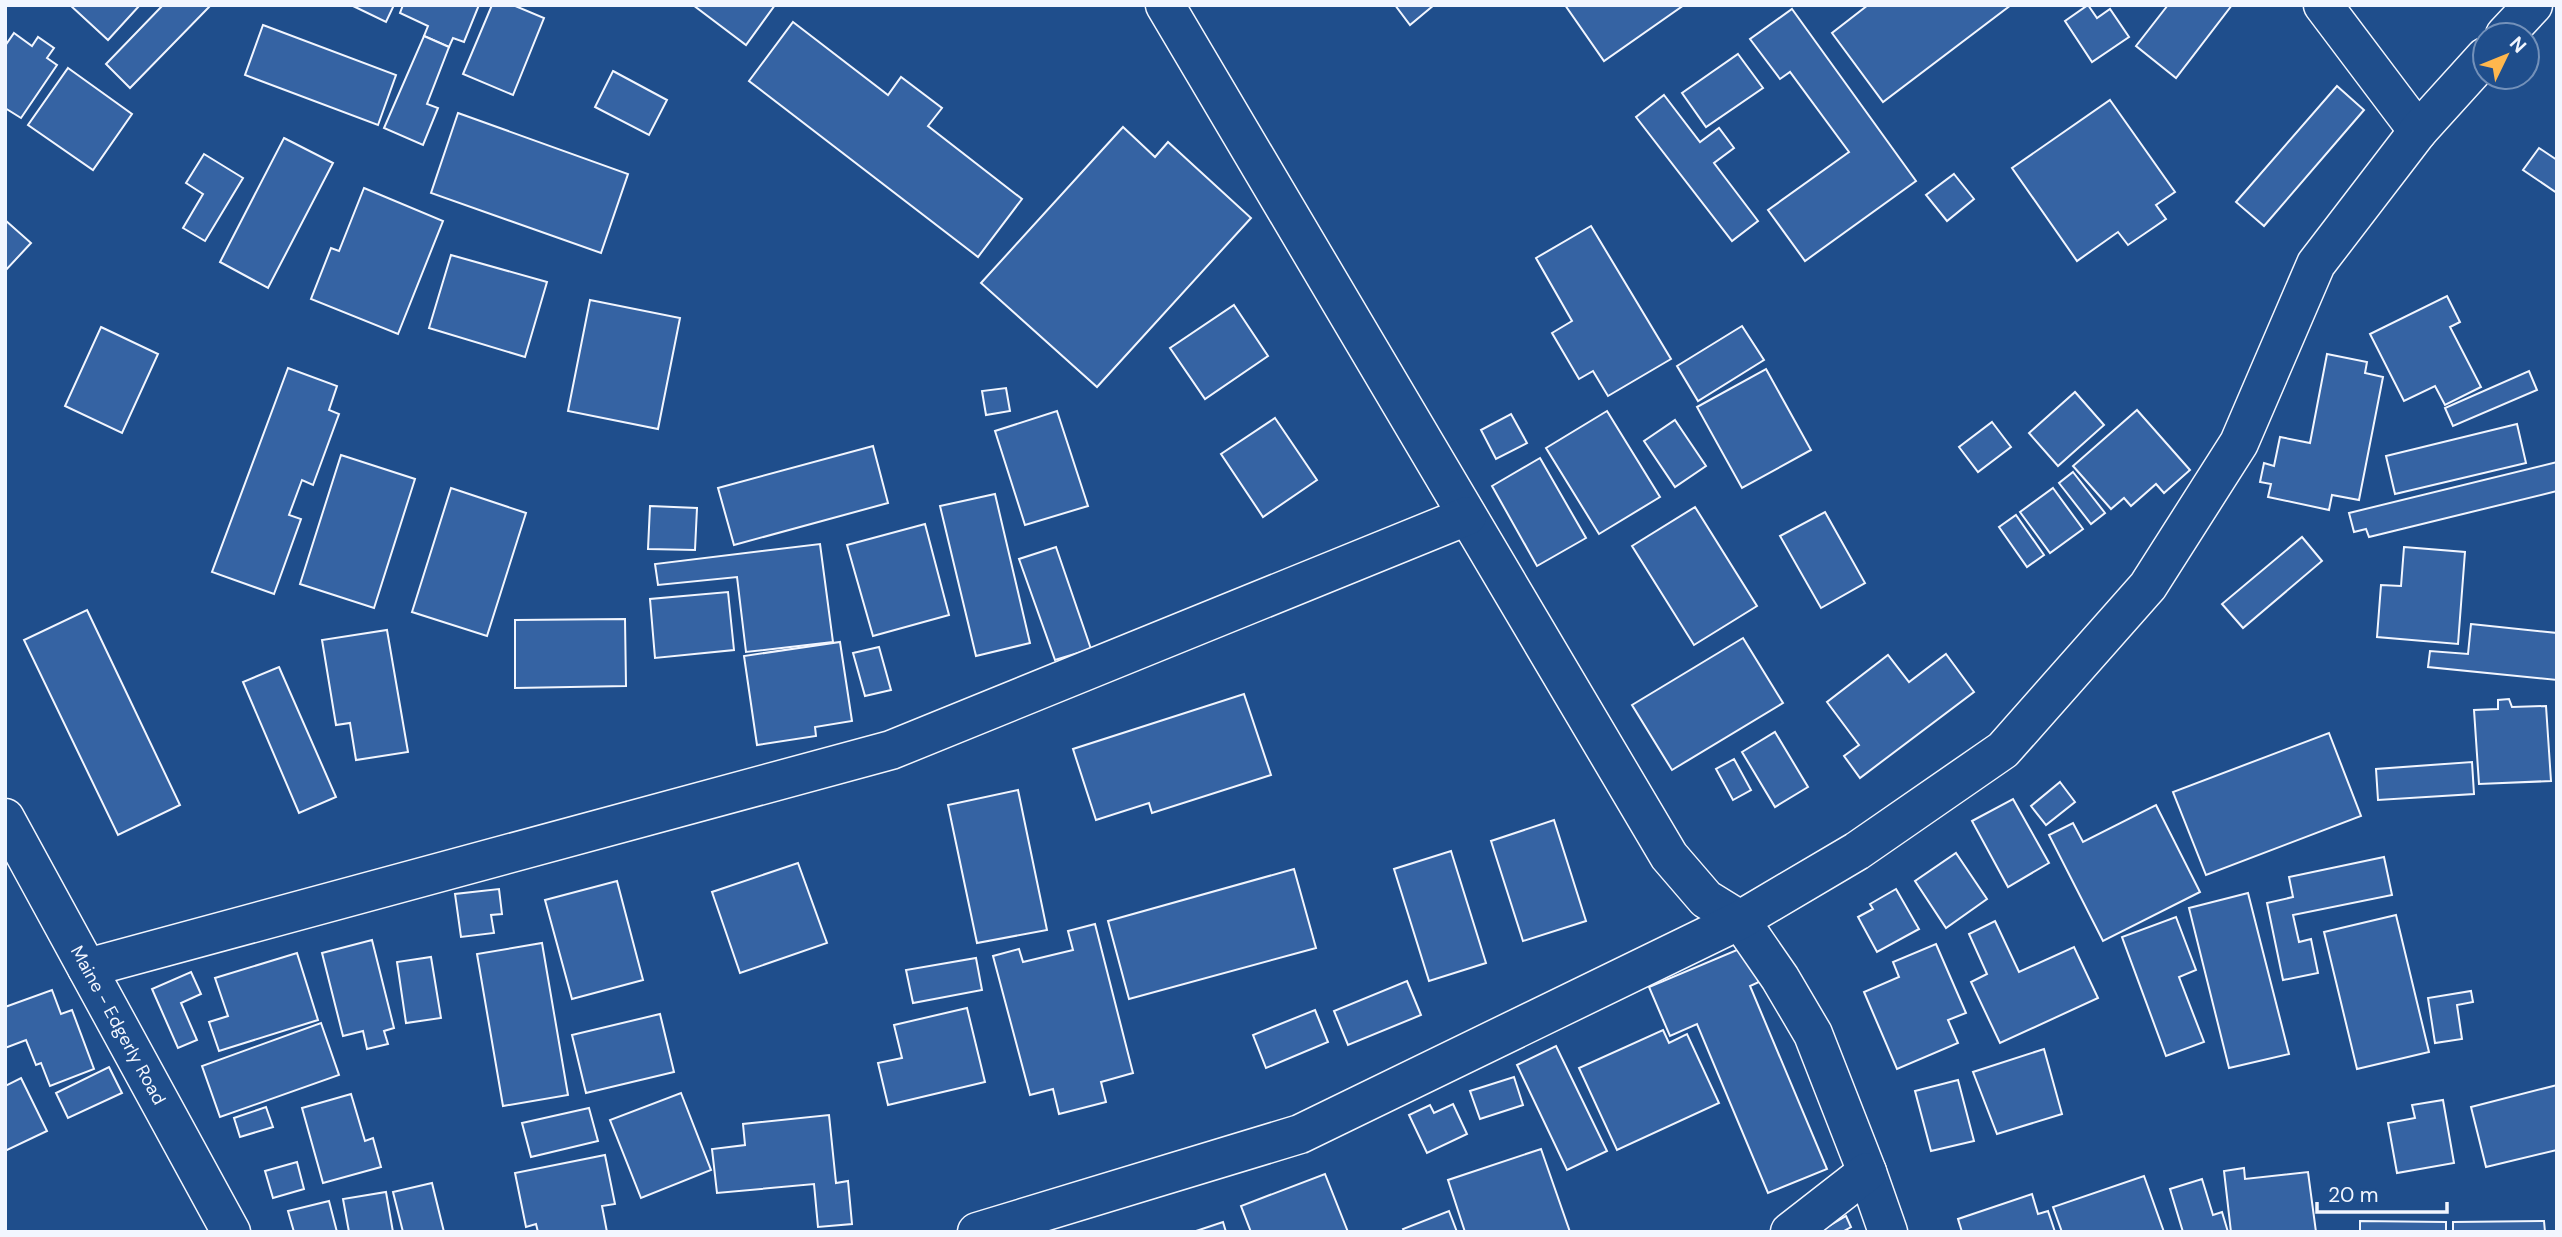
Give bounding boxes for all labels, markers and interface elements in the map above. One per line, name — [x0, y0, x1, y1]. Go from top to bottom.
north arrow — [2471, 21, 2541, 91]
text: N — [2504, 31, 2532, 58]
street label: Maine - Edgerly Road — [65, 941, 171, 1109]
scale bar — [2317, 1170, 2446, 1214]
text: 20 m — [2328, 1181, 2379, 1209]

